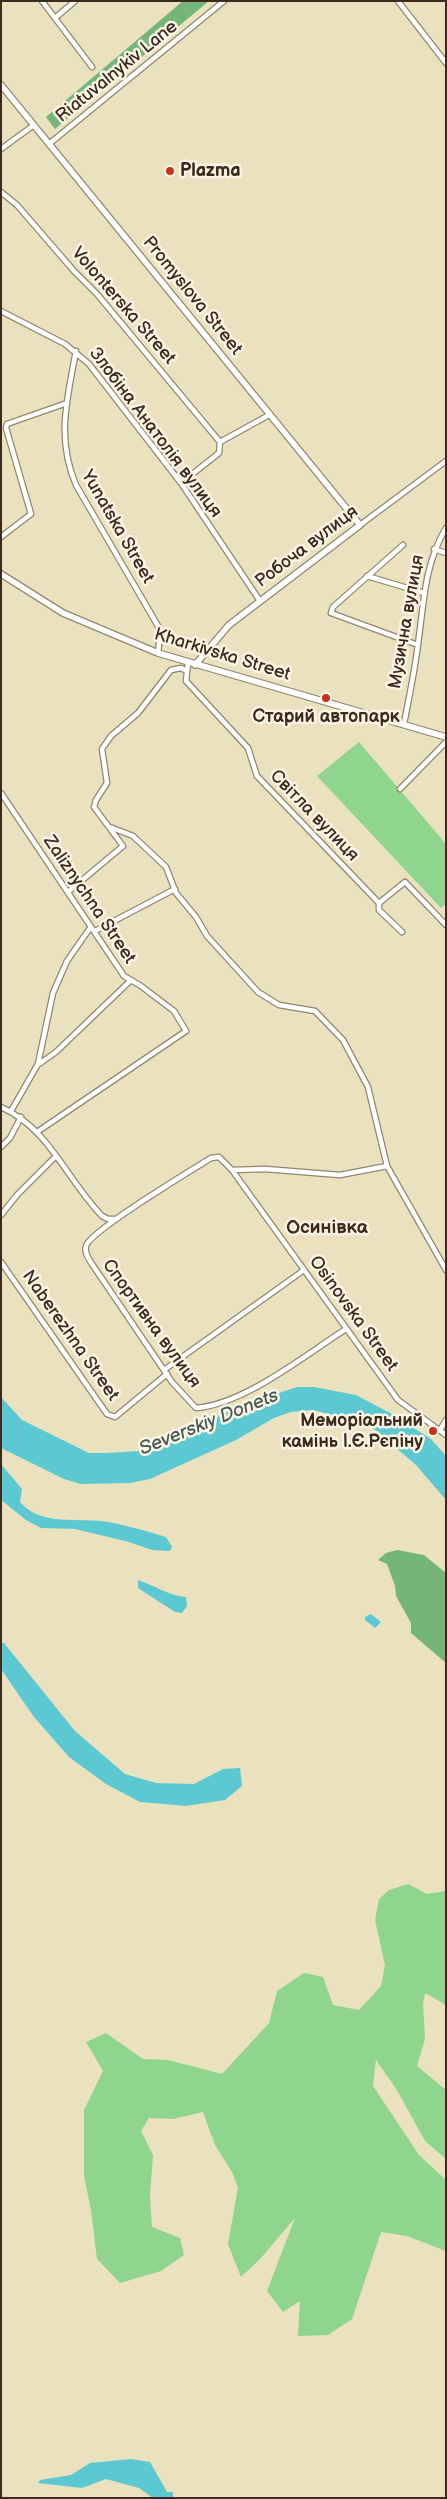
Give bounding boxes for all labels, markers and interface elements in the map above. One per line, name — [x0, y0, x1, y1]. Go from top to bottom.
street label: Riatuvalnykiv Lane — [52, 16, 182, 128]
place label: Plazma — [180, 160, 241, 182]
marker: Plazma — [164, 165, 176, 177]
street label: Promyslova Street — [138, 232, 246, 360]
street label: Volonterska Street — [66, 243, 180, 369]
street label: Злобіна Анатолія вулиця — [84, 344, 226, 522]
street label: Yunatska Street — [76, 467, 158, 587]
street label: Робоча вулиця — [251, 501, 363, 593]
street label: Музична вулиця — [385, 553, 429, 691]
street label: Kharkivska Street — [151, 624, 293, 686]
marker: Старий автопарк — [320, 692, 332, 704]
place label: Старий автопарк — [252, 706, 400, 728]
street label: Світла вулиця — [265, 766, 363, 866]
street label: Zaliznychna Street — [38, 832, 140, 968]
district label: Осинівка — [286, 1217, 368, 1239]
street label: Osinovska Street — [304, 1252, 402, 1376]
street label: Спортивна вулиця — [97, 1255, 205, 1393]
street label: Naberezhna Street — [17, 1267, 123, 1405]
water label: Severskiy Donets — [136, 1385, 282, 1461]
place label: Меморіальний камінь І.Є.Рєпіну — [282, 1410, 423, 1452]
marker: Меморіальний камінь І.Є.Рєпіну — [427, 1425, 439, 1437]

